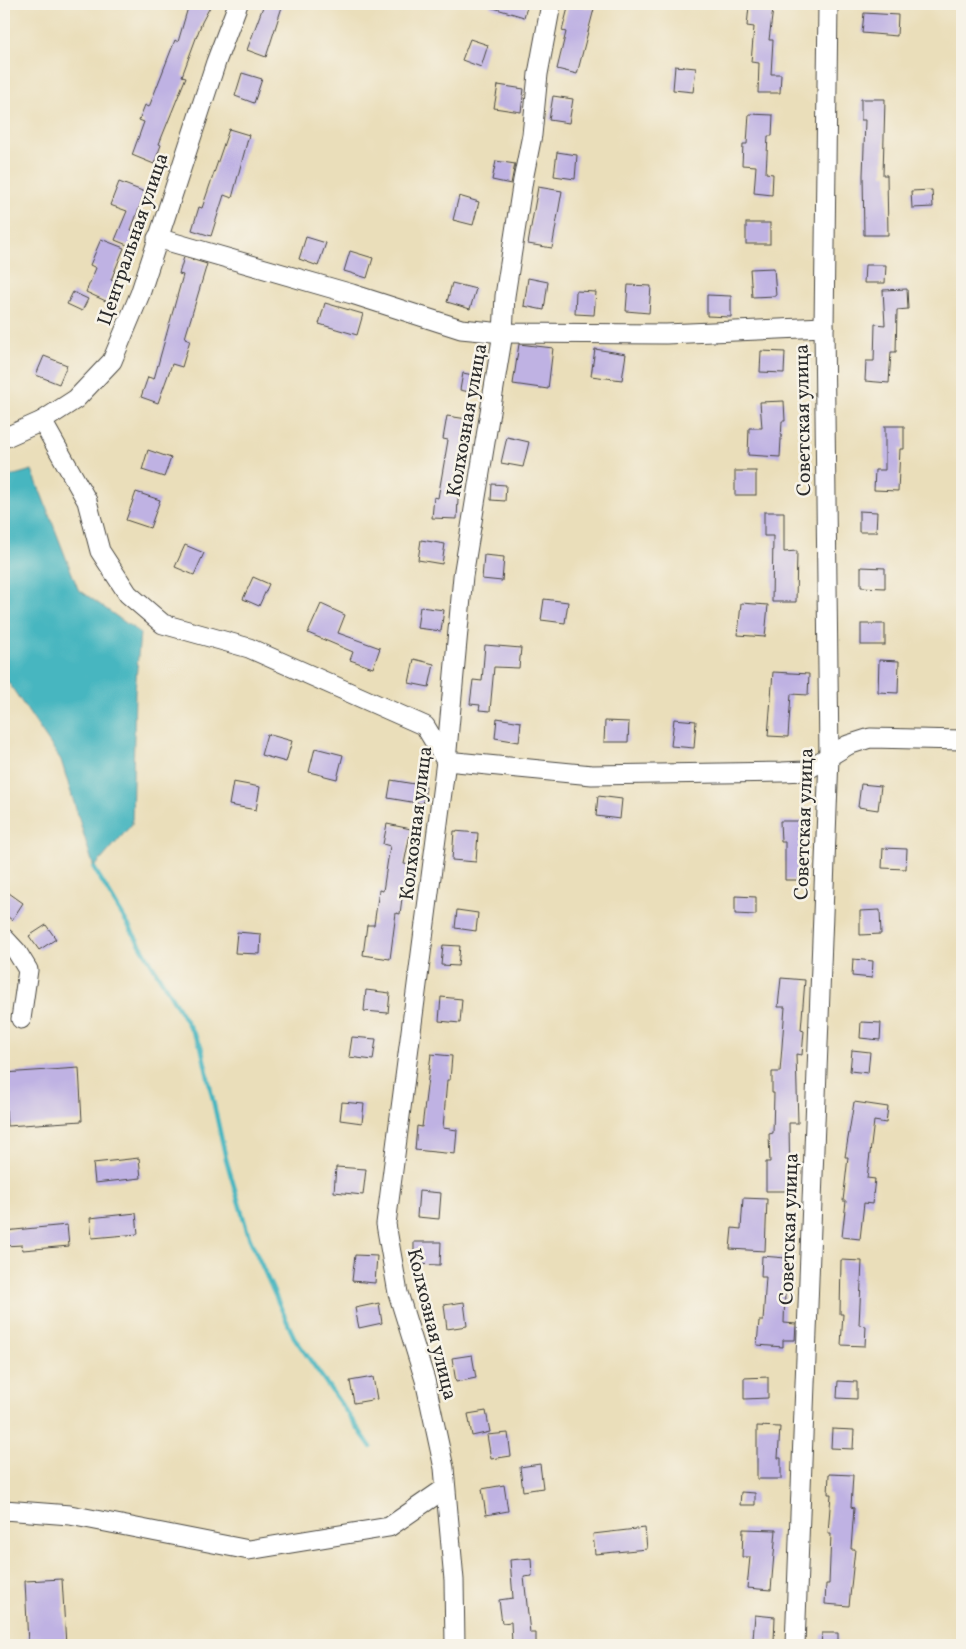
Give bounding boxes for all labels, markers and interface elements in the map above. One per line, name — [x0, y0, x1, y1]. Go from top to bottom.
street label: Центральная улица — [91, 149, 177, 330]
street label: Колхозная улица — [441, 341, 495, 499]
street label: Советская улица — [789, 344, 819, 496]
street label: Колхозная улица — [394, 744, 440, 902]
street label: Советская улица — [788, 747, 822, 901]
street label: Советская улица — [773, 1152, 807, 1306]
street label: Колхозная улица — [399, 1246, 463, 1403]

